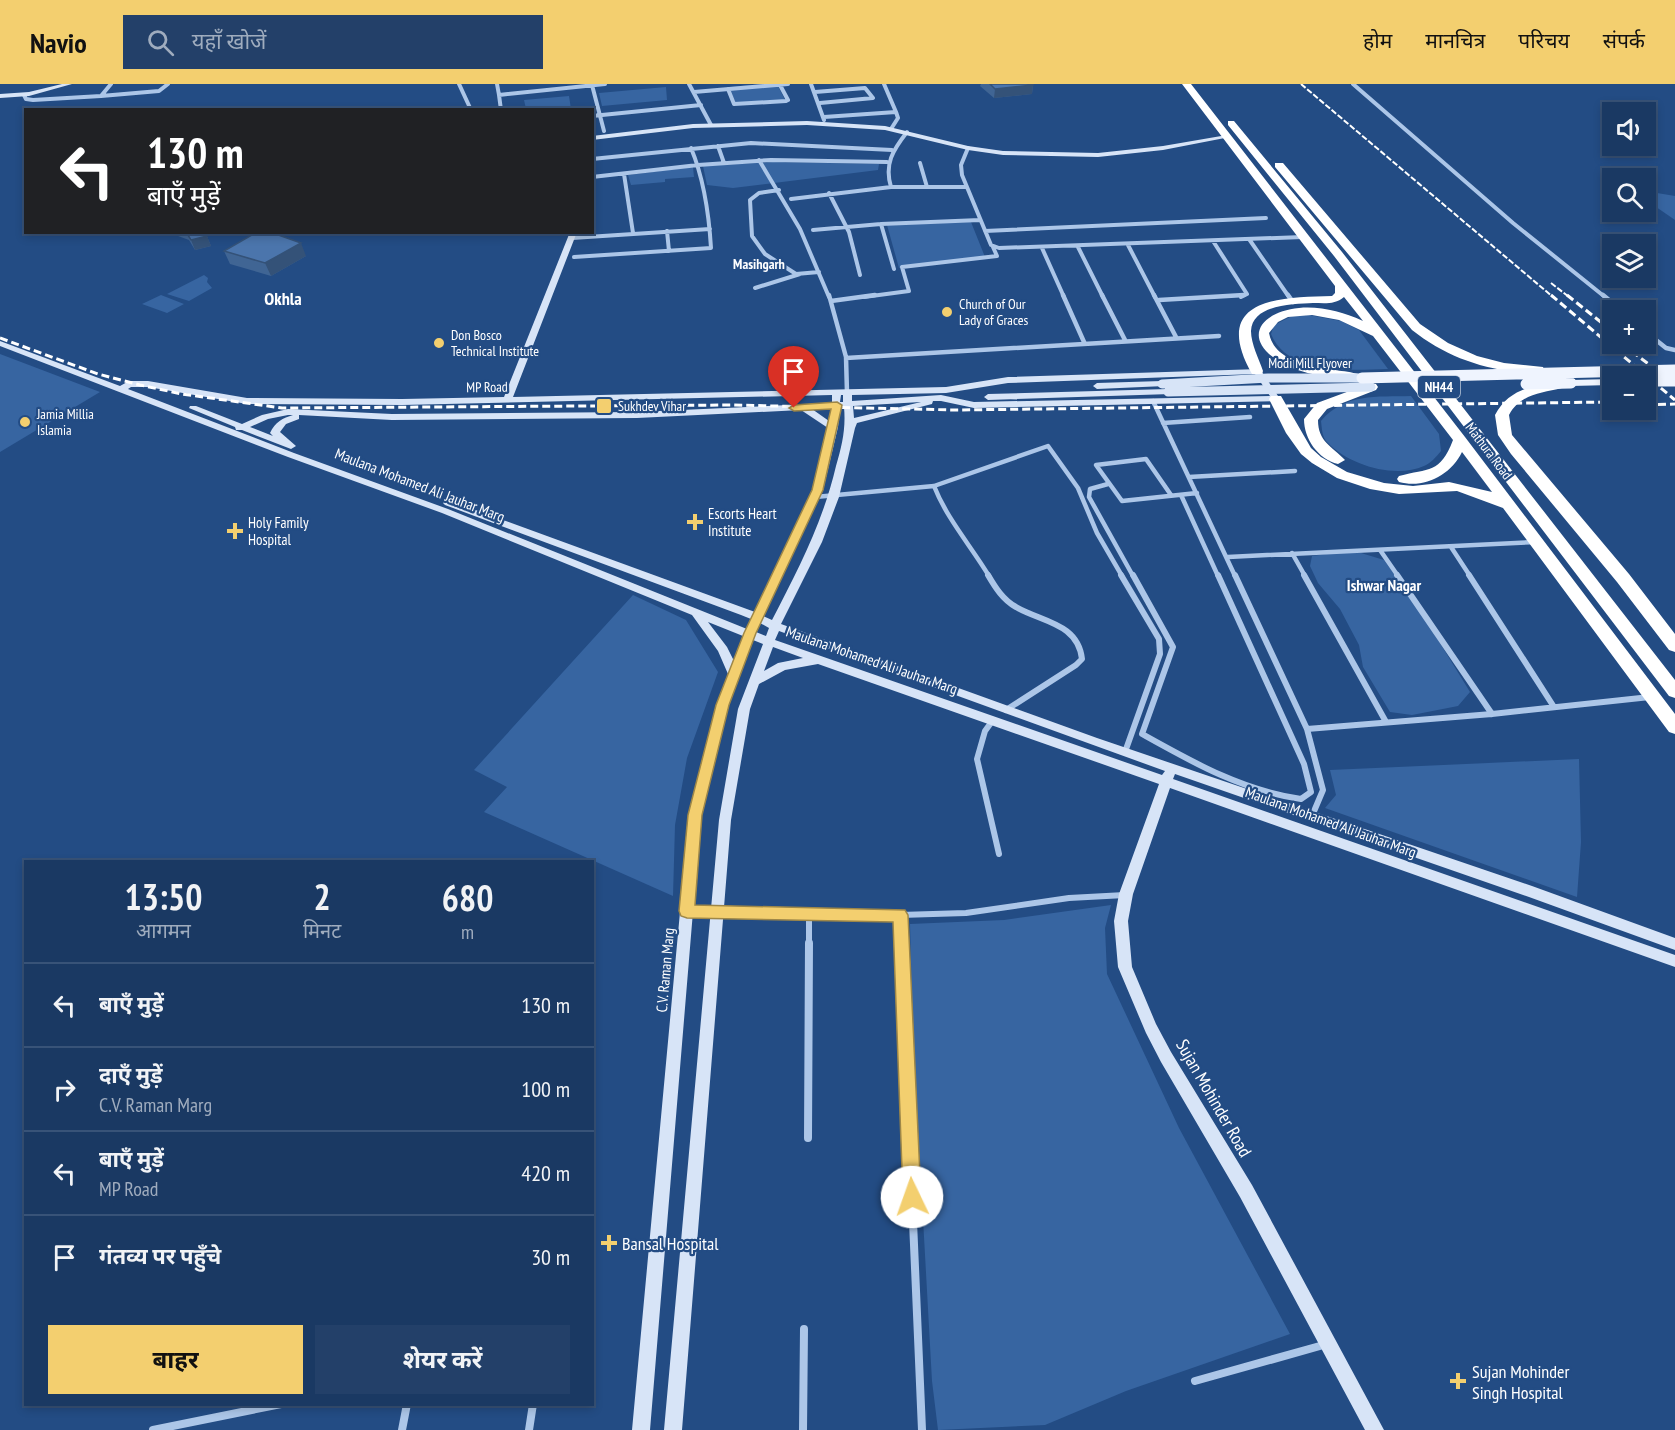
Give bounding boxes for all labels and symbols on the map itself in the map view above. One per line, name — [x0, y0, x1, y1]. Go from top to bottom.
district label: Masihgarh — [733, 255, 785, 273]
district label: Okhla — [264, 287, 302, 310]
place label: Church of Our Lady of Graces — [959, 295, 1028, 329]
marker: Church of Our Lady of Graces — [940, 305, 954, 319]
place label: Don Bosco Technical Institute — [451, 326, 539, 360]
marker: Don Bosco Technical Institute — [432, 336, 446, 350]
pin — [768, 346, 819, 408]
street label: Modi Mill Flyover — [1268, 354, 1352, 372]
road number: NH44 — [1418, 376, 1460, 398]
street label: MP Road — [466, 378, 508, 396]
marker: Sukhdev Vihar — [595, 397, 613, 415]
place label: Sukhdev Vihar — [618, 397, 686, 415]
place label: Jamia Millia Islamia — [36, 405, 94, 439]
marker: Jamia Millia Islamia — [18, 415, 32, 429]
street label: Mathura Road — [1462, 419, 1516, 483]
street label: Maulana Mohamed Ali Jauhar Marg — [332, 444, 508, 526]
place label: Escorts Heart Institute — [708, 504, 777, 540]
place label: Holy Family Hospital — [248, 513, 309, 549]
marker: Escorts Heart Institute — [686, 513, 704, 531]
marker: Holy Family Hospital — [226, 522, 244, 540]
district label: Ishwar Nagar — [1347, 575, 1421, 595]
street label: Maulana Mohamed Ali Jauhar Marg — [784, 622, 960, 698]
street label: Maulana Mohamed Ali Jauhar Marg — [1243, 782, 1419, 862]
street label: C.V. Raman Marg — [652, 927, 678, 1013]
street label: Sujan Mohinder Road — [1171, 1035, 1257, 1161]
position arrow — [880, 1165, 944, 1229]
place label: Bansal Hospital — [622, 1232, 719, 1255]
marker: Bansal Hospital — [600, 1234, 618, 1252]
place label: Sujan Mohinder Singh Hospital — [1472, 1360, 1570, 1404]
marker: Sujan Mohinder Singh Hospital — [1449, 1372, 1467, 1390]

